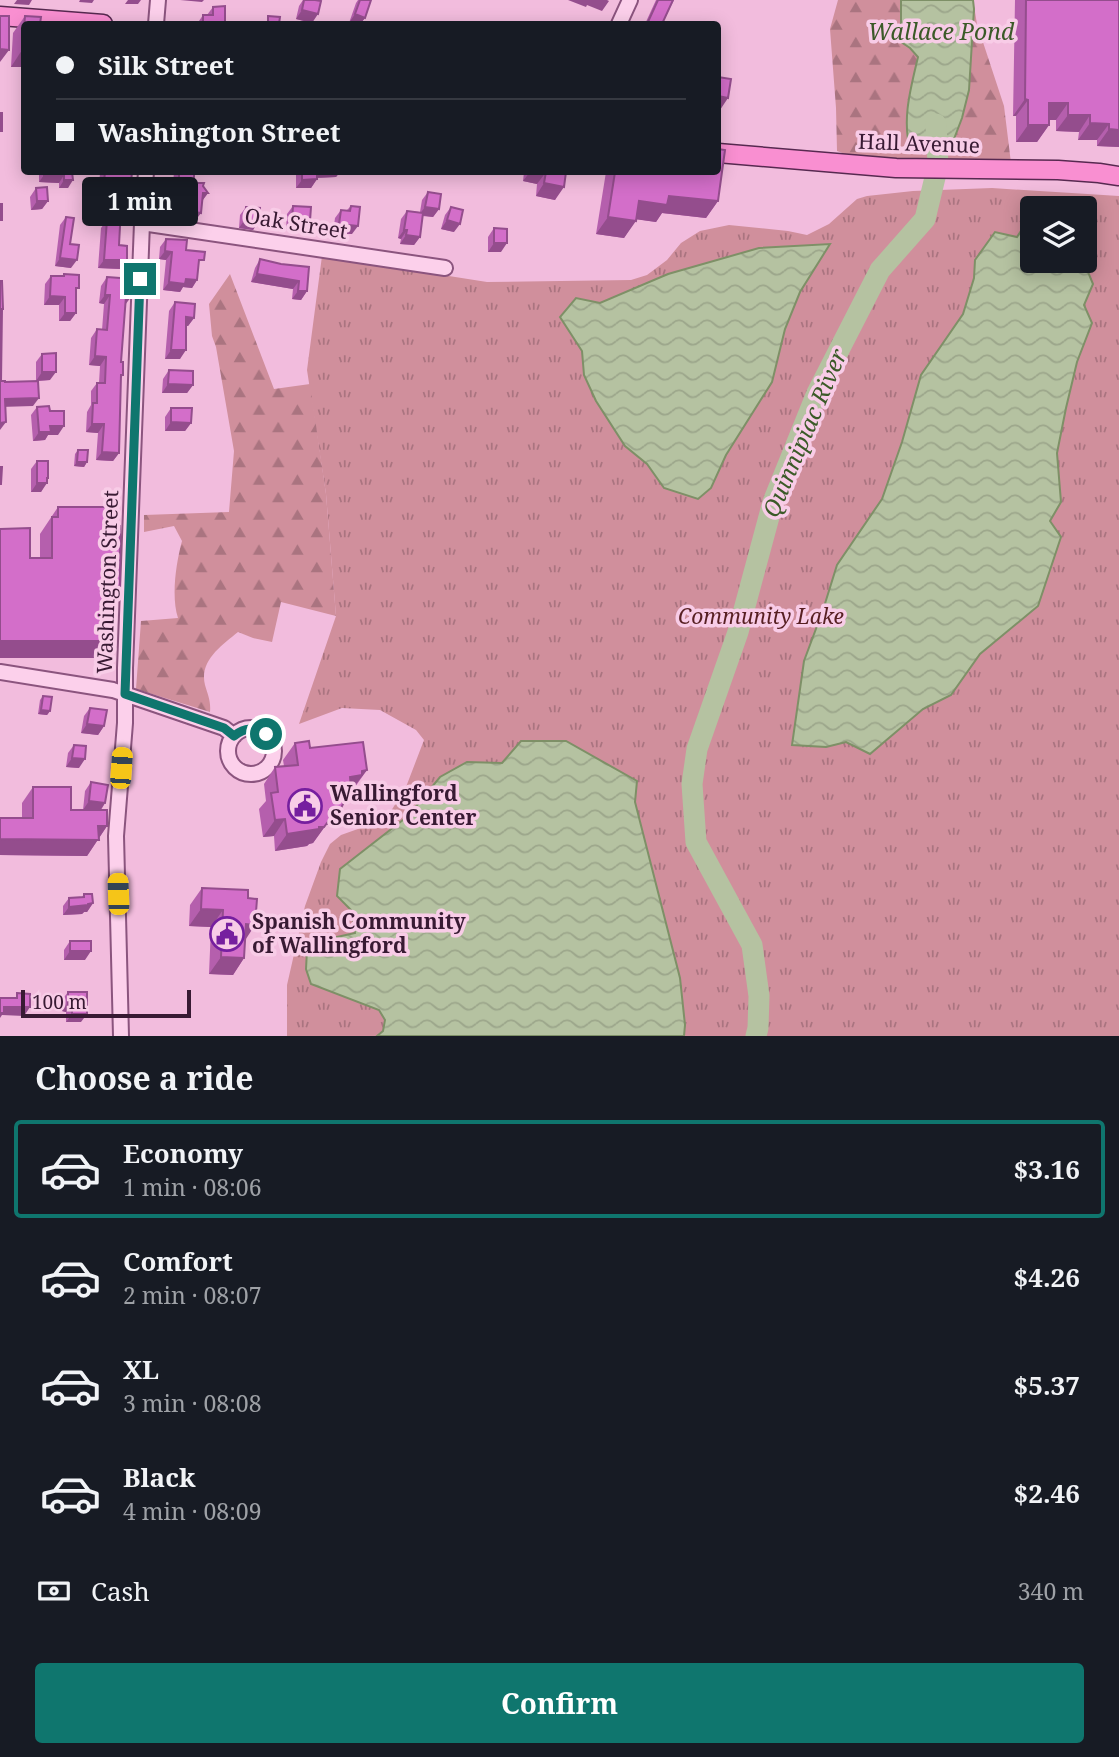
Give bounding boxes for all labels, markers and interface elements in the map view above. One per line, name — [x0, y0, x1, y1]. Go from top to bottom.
water label: Wallace Pond — [868, 15, 1015, 47]
text: Silk Street — [98, 47, 234, 83]
text: Washington Street — [98, 114, 341, 150]
street label: Hall Avenue — [858, 127, 980, 159]
callout: 1 min — [82, 177, 198, 226]
text: 1 min — [107, 185, 173, 217]
map controls — [1020, 196, 1097, 273]
button: layers — [1020, 196, 1097, 273]
street label: Oak Street — [243, 201, 350, 245]
route end — [124, 263, 156, 295]
water label: Quinnipiac River — [754, 343, 854, 522]
street label: Washington Street — [90, 490, 124, 674]
park label: Community Lake — [678, 602, 844, 630]
route start — [250, 718, 282, 750]
car — [110, 746, 133, 790]
place label: Wallingford Senior Center — [330, 779, 476, 831]
public building icon: Wallingford Senior Center — [286, 787, 324, 825]
car — [107, 873, 130, 915]
place label: Spanish Community of Wallingford — [252, 907, 467, 959]
public building icon: Spanish Community of Wallingford — [208, 915, 246, 953]
scale bar — [21, 987, 191, 1019]
text: 100 m — [32, 989, 87, 1015]
text: Choose a ride — [35, 1056, 254, 1099]
text: Economy — [123, 1135, 243, 1171]
icon: car — [39, 1138, 102, 1201]
text: $3.16 — [1014, 1151, 1080, 1187]
text: 1 min · 08:06 — [123, 1171, 261, 1203]
text: Comfort — [123, 1243, 233, 1279]
icon: car — [39, 1246, 102, 1309]
text: $4.26 — [1014, 1259, 1080, 1295]
text: 2 min · 08:07 — [123, 1279, 261, 1311]
text: XL — [123, 1351, 159, 1387]
icon: car — [39, 1354, 102, 1417]
text: $5.37 — [1014, 1367, 1080, 1403]
text: 3 min · 08:08 — [123, 1387, 261, 1419]
text: Black — [123, 1459, 196, 1495]
icon: car — [39, 1462, 102, 1525]
text: $2.46 — [1014, 1475, 1080, 1511]
text: 4 min · 08:09 — [123, 1495, 261, 1527]
icon: cash — [35, 1572, 73, 1610]
text: Cash — [91, 1573, 150, 1609]
text: 340 m — [1018, 1575, 1084, 1607]
button: Confirm — [35, 1663, 1084, 1743]

